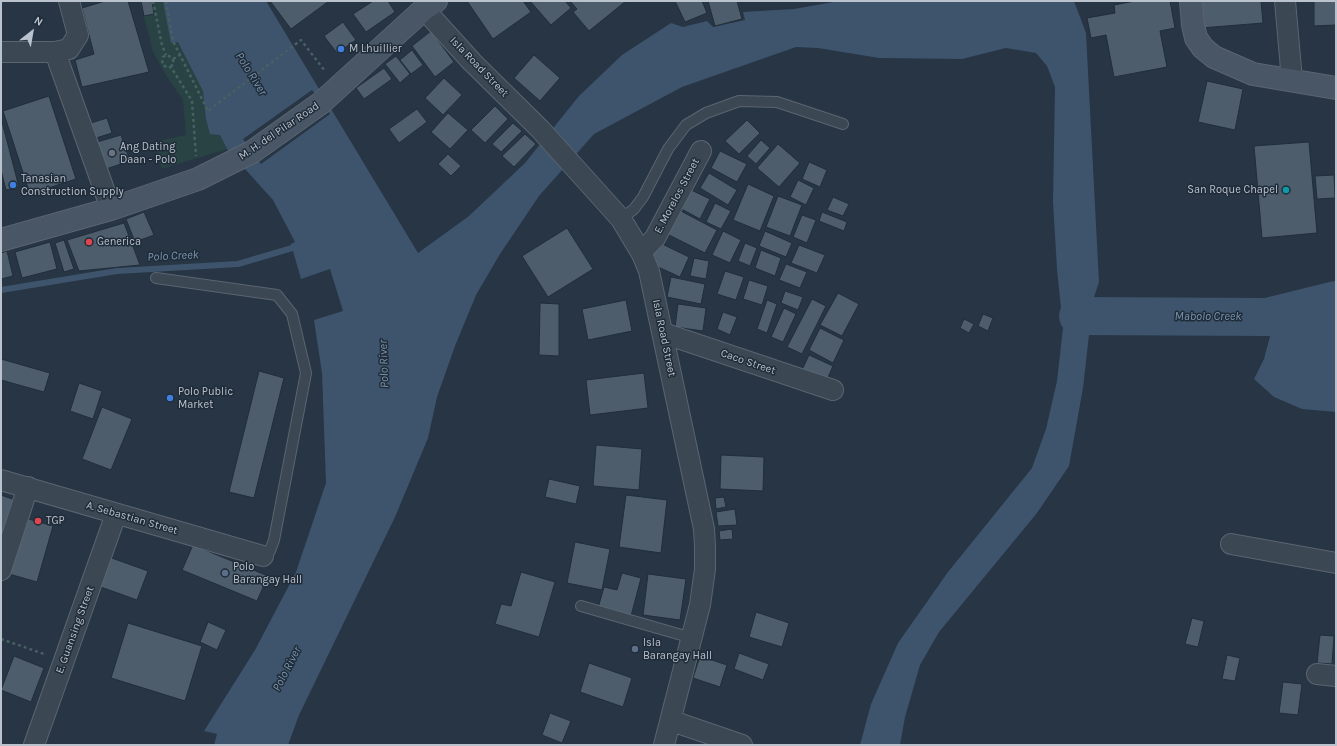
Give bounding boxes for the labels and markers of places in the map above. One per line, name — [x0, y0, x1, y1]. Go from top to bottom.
place label: M Lhuillier — [349, 42, 402, 56]
marker: M Lhuillier — [336, 44, 346, 54]
place label: Ang Dating Daan - Polo — [120, 140, 176, 166]
marker: Ang Dating Daan - Polo — [107, 148, 117, 158]
place label: Tanasian Construction Supply — [21, 172, 124, 198]
marker: Tanasian Construction Supply — [8, 180, 18, 190]
place label: San Roque Chapel — [1187, 183, 1278, 197]
marker: San Roque Chapel — [1281, 185, 1291, 195]
place label: Generica — [97, 235, 141, 249]
marker: Generica — [84, 237, 94, 247]
place label: Polo Public Market — [178, 385, 233, 411]
marker: Polo Public Market — [165, 393, 175, 403]
place label: TGP — [46, 514, 65, 528]
marker: TGP — [33, 516, 43, 526]
place label: Polo Barangay Hall — [233, 560, 302, 586]
marker: Polo Barangay Hall — [220, 568, 230, 578]
place label: Isla Barangay Hall — [643, 636, 712, 662]
marker: Isla Barangay Hall — [630, 644, 640, 654]

